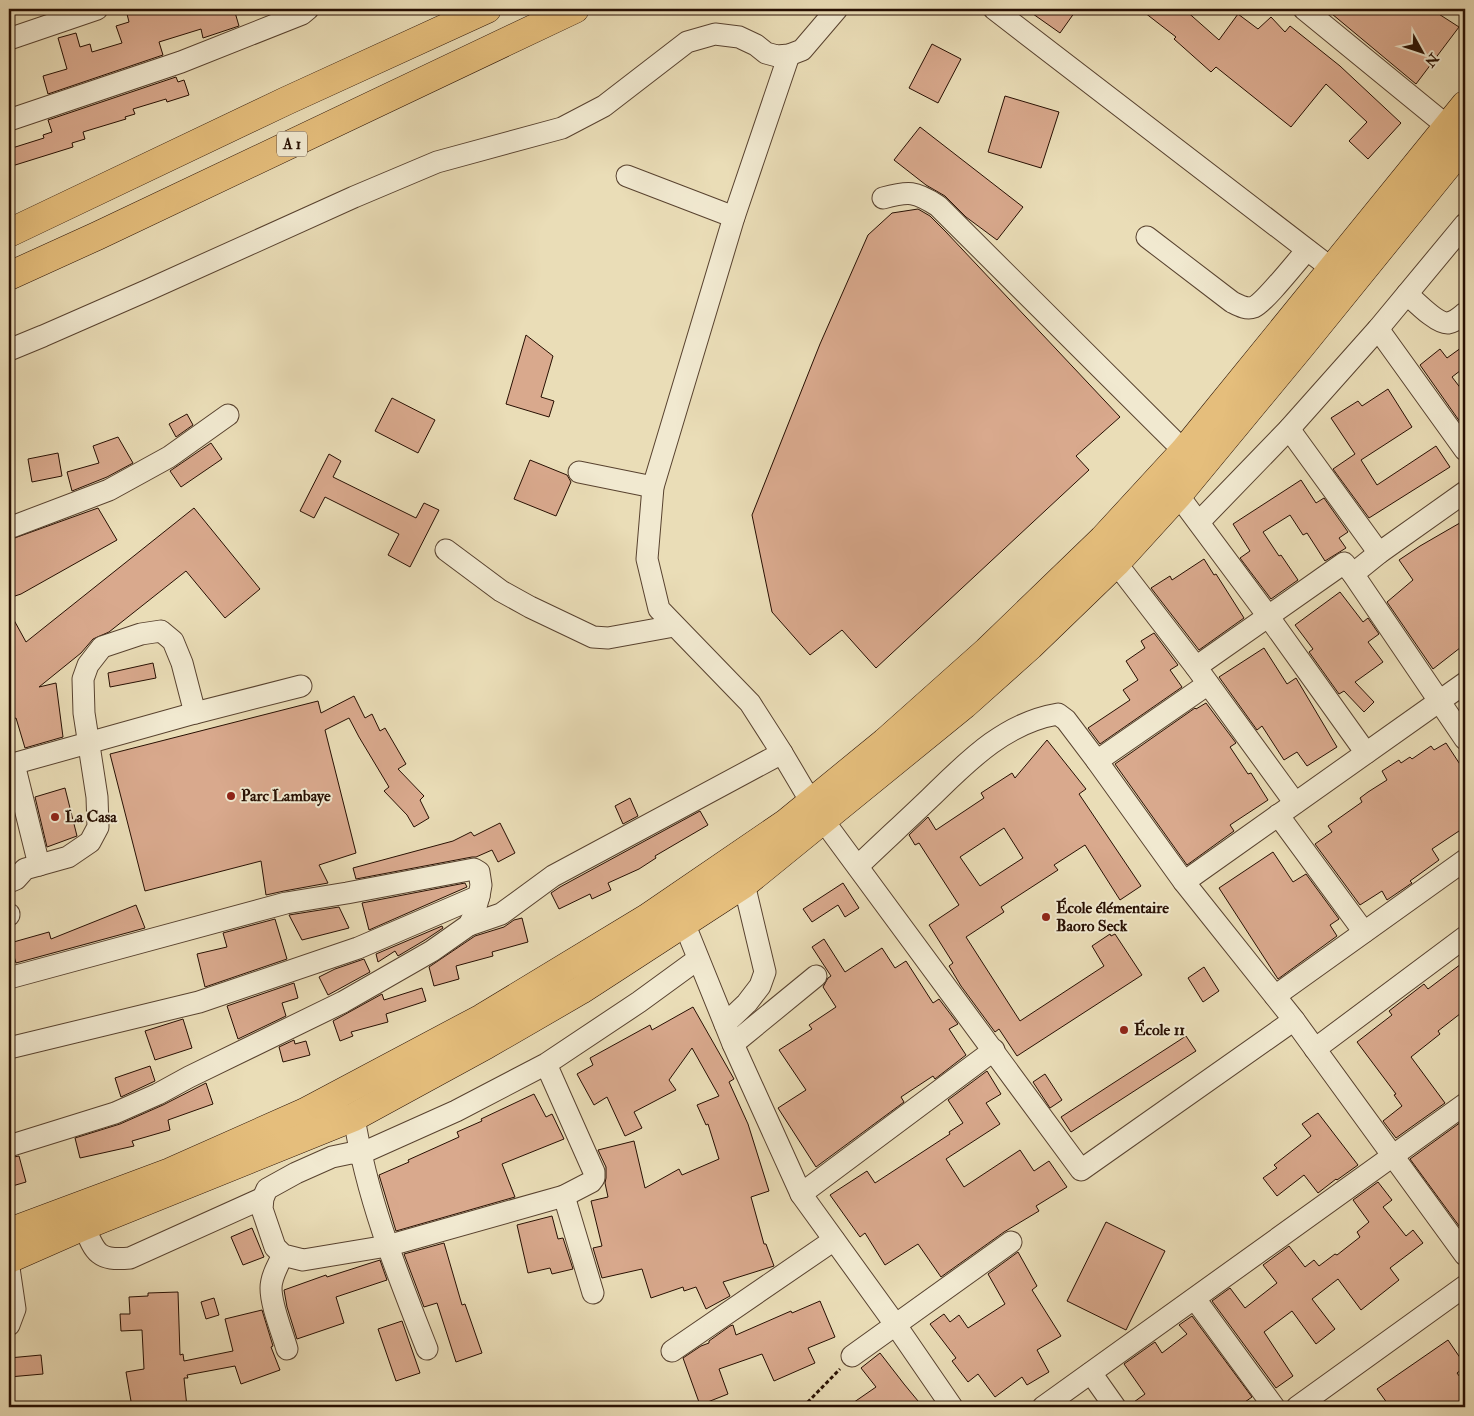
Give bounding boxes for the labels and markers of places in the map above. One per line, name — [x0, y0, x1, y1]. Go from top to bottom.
place label: Parc Lambaye — [241, 786, 331, 807]
marker: Parc Lambaye — [225, 790, 237, 802]
place label: La Casa — [65, 807, 117, 827]
marker: La Casa — [49, 811, 61, 823]
place label: École élémentaire Baoro Seck — [1056, 897, 1169, 936]
marker: École élémentaire Baoro Seck — [1040, 911, 1052, 923]
place label: École 11 — [1134, 1019, 1185, 1040]
marker: École 11 — [1118, 1024, 1130, 1036]

